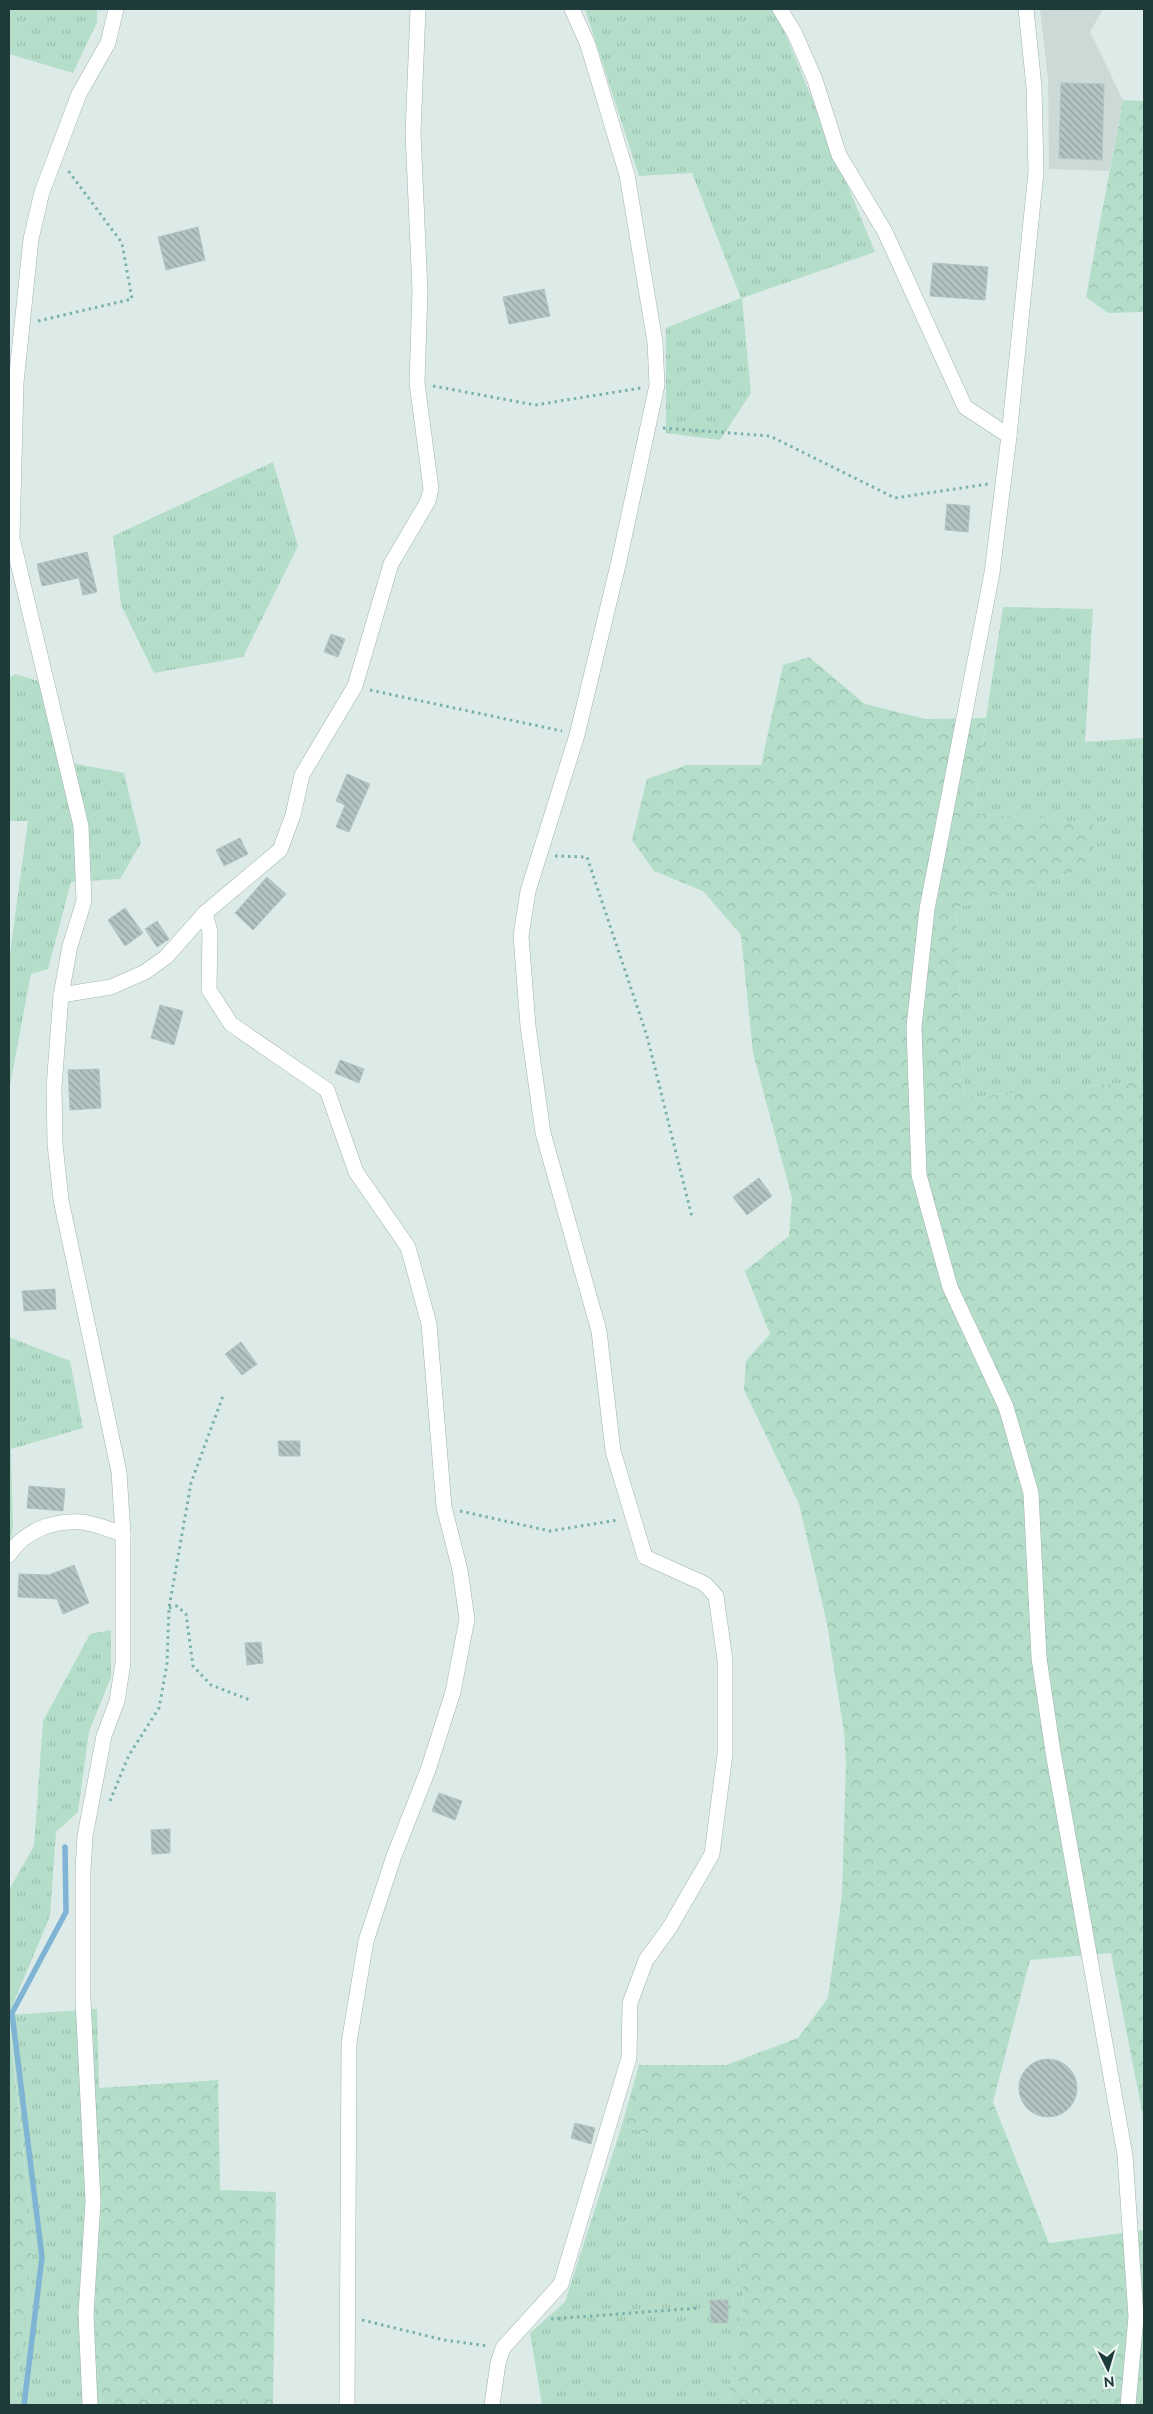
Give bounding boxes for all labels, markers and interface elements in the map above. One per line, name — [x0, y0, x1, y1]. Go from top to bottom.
north arrow — [1083, 2344, 1133, 2394]
text: N — [1103, 2374, 1115, 2390]

